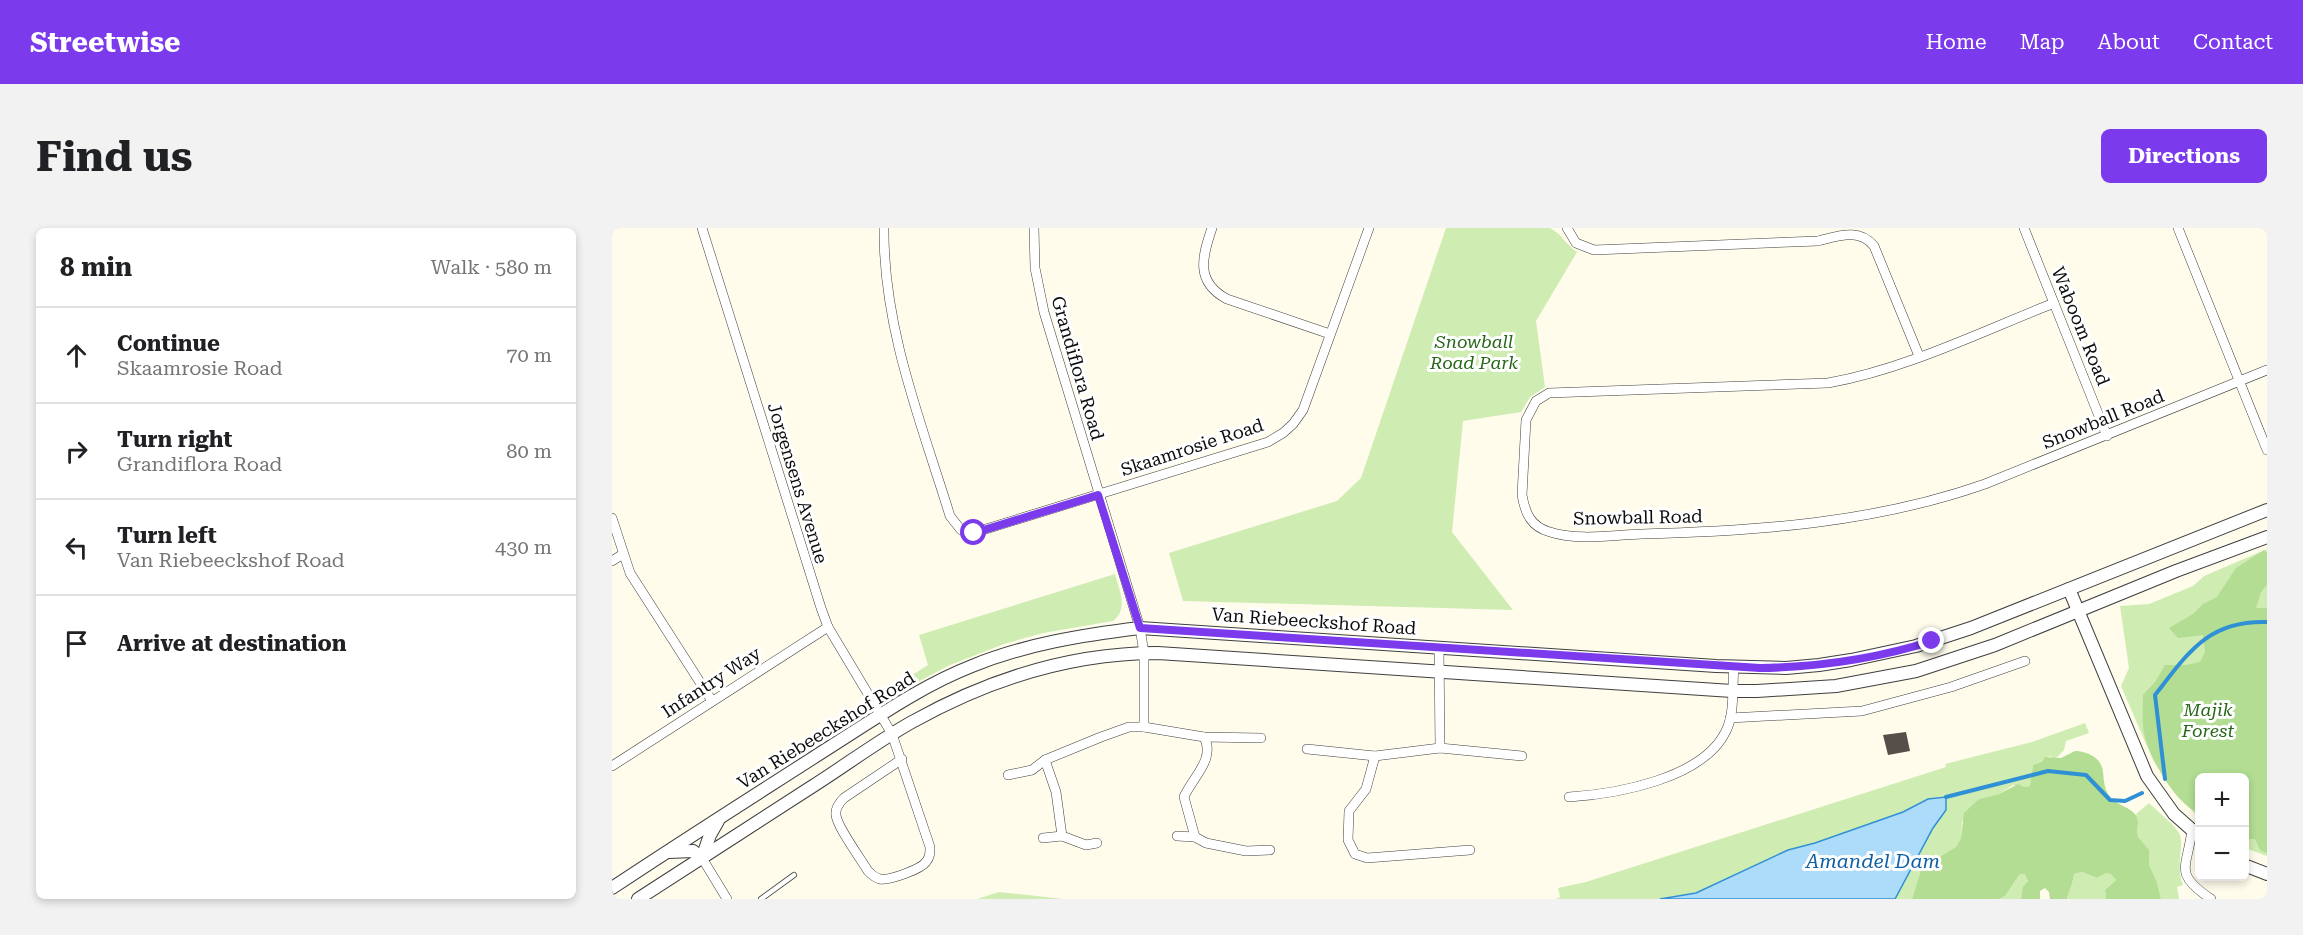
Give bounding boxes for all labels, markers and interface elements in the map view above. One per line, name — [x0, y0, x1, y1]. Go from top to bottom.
text: Streetwise — [30, 26, 181, 59]
text: Home — [1926, 30, 1987, 54]
text: Map — [2020, 30, 2065, 54]
text: About — [2098, 30, 2160, 54]
text: Contact — [2193, 30, 2273, 54]
button: Directions — [2101, 129, 2267, 183]
text: Find us — [36, 132, 193, 181]
text: 8 min — [60, 252, 132, 282]
text: Walk · 580 m — [431, 255, 552, 279]
street label: Waboom Road — [2048, 264, 2115, 389]
street label: Grandiflora Road — [1047, 294, 1109, 443]
text: Continue — [117, 331, 220, 356]
park label: Snowball Road Park — [1429, 331, 1518, 373]
icon: ahead — [60, 339, 93, 372]
text: 70 m — [506, 343, 552, 367]
text: Skaamrosie Road — [117, 356, 283, 380]
street label: Snowball Road — [2039, 385, 2167, 453]
street label: Jorgensens Avenue — [764, 400, 832, 566]
street label: Skaamrosie Road — [1118, 414, 1267, 480]
text: Turn right — [117, 427, 232, 452]
icon: right — [60, 435, 93, 468]
text: 80 m — [506, 439, 552, 463]
text: Grandiflora Road — [117, 452, 282, 476]
street label: Snowball Road — [1573, 505, 1703, 529]
route start — [960, 519, 986, 545]
text: Turn left — [117, 523, 217, 548]
icon: left — [60, 531, 93, 564]
text: 430 m — [495, 535, 552, 559]
text: Van Riebeeckshof Road — [117, 548, 345, 572]
street label: Van Riebeeckshof Road — [1211, 603, 1417, 639]
icon: arrive — [60, 627, 93, 660]
route end — [1918, 627, 1944, 653]
text: Arrive at destination — [117, 631, 346, 656]
street label: Infantry Way — [658, 642, 765, 722]
street label: Van Riebeeckshof Road — [734, 667, 919, 793]
park label: Majik Forest — [2181, 699, 2234, 741]
map controls — [2195, 773, 2249, 881]
button: + — [2195, 773, 2249, 827]
button: − — [2195, 827, 2249, 881]
water label: Amandel Dam — [1805, 849, 1940, 873]

